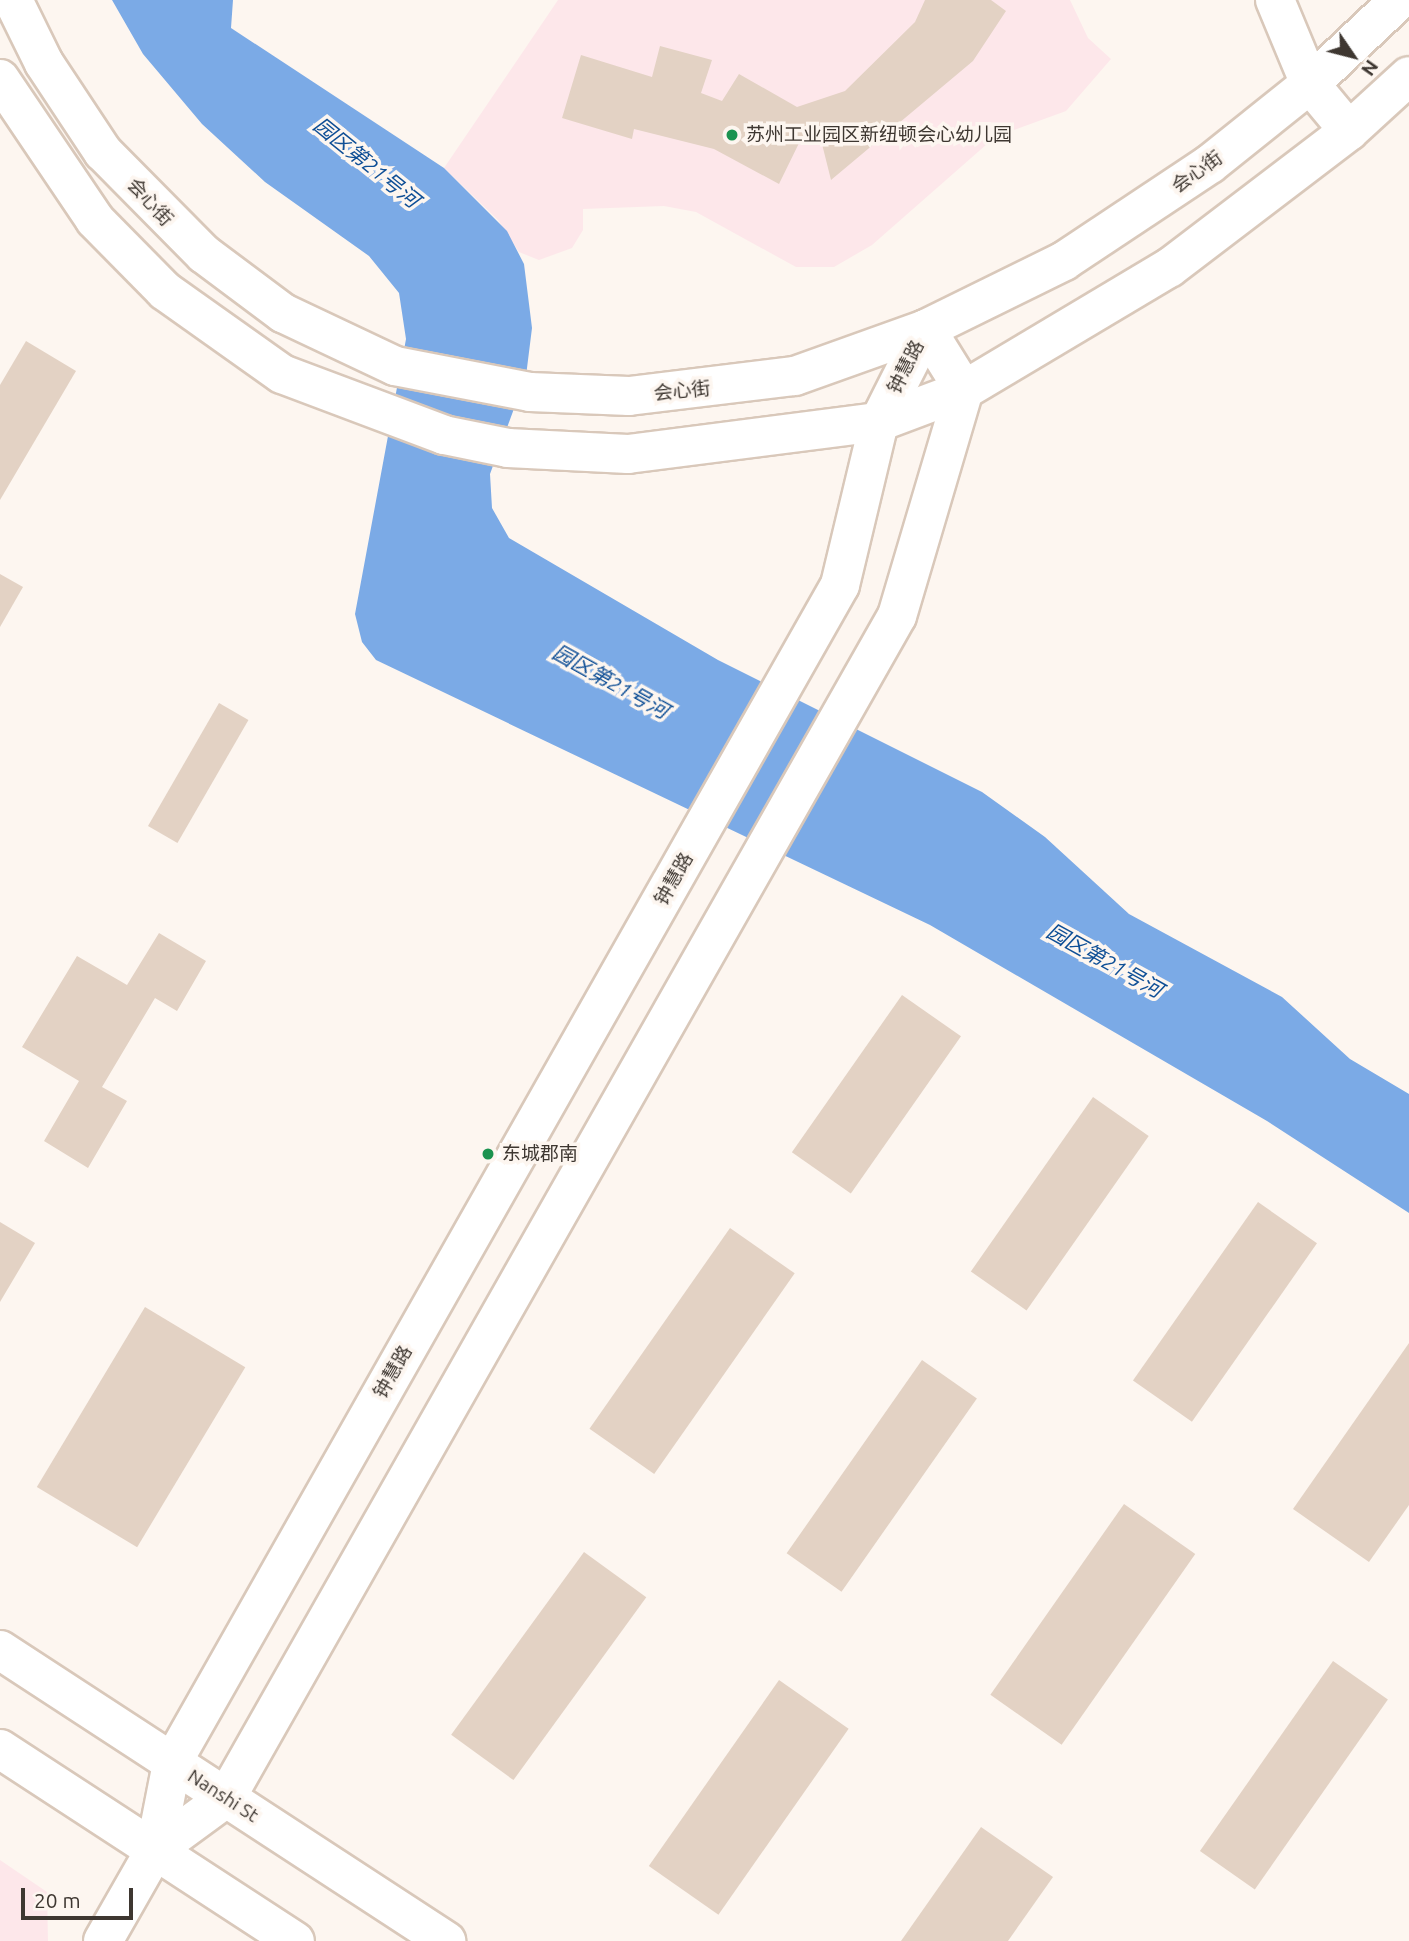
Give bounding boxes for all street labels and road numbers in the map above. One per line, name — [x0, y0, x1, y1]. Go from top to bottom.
street label: 会心街 — [1167, 146, 1227, 198]
street label: 会心街 — [122, 173, 178, 231]
street label: 钟慧路 — [883, 336, 929, 398]
street label: 会心街 — [652, 377, 712, 405]
street label: 钟慧路 — [650, 849, 698, 909]
street label: 钟慧路 — [369, 1342, 417, 1402]
street label: Nanshi St — [183, 1765, 263, 1827]

